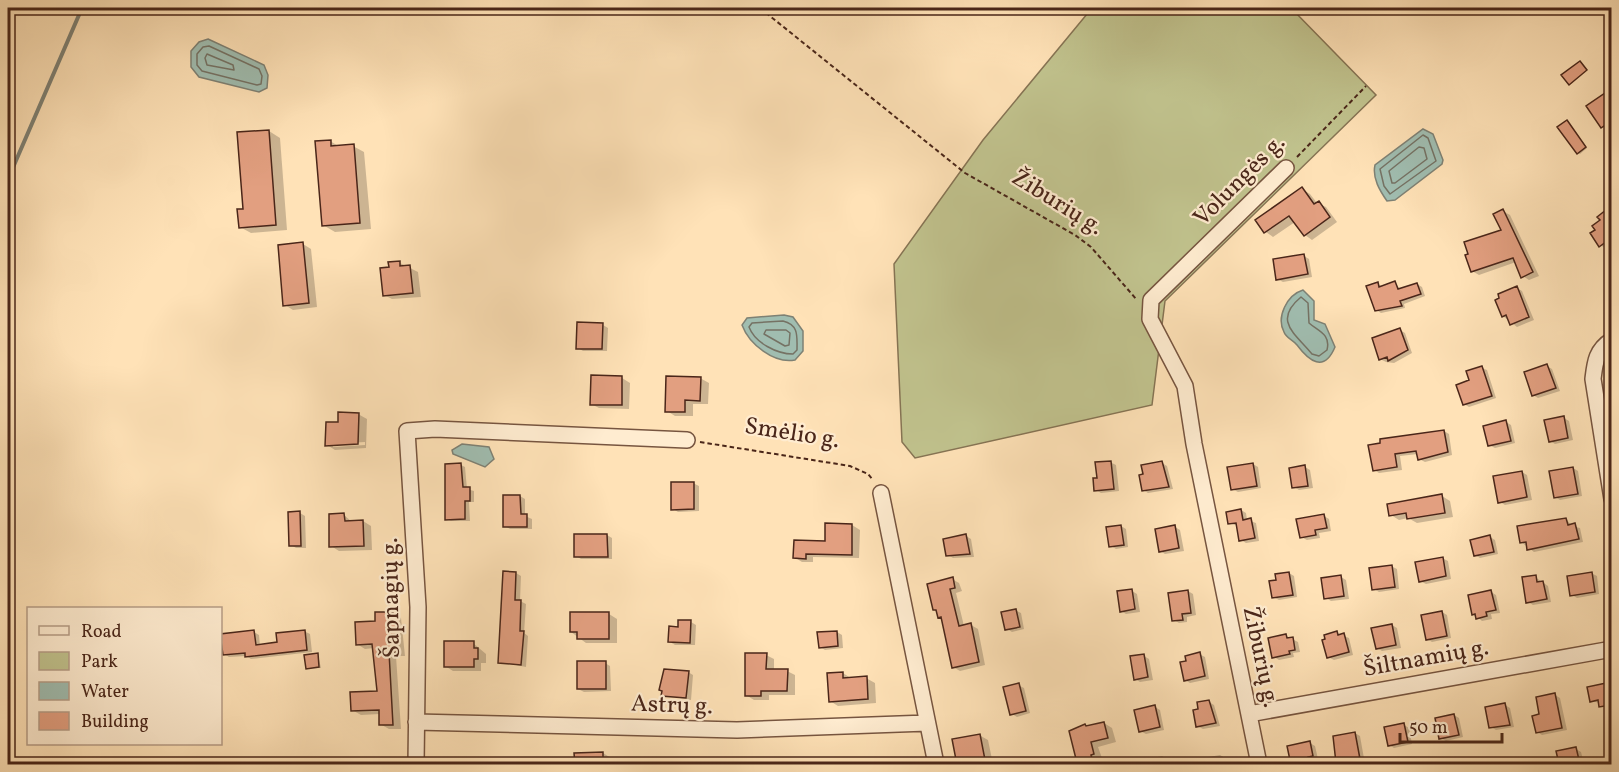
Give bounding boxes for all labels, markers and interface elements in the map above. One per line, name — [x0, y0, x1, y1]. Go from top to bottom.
street label: Volungės g. — [1186, 127, 1294, 235]
street label: Žiburių g. — [1004, 161, 1110, 245]
street label: Smėlio g. — [742, 410, 842, 458]
street label: Šapnagių g. — [374, 537, 410, 659]
street label: Žiburių g. — [1233, 603, 1287, 711]
legend — [27, 607, 222, 745]
text: Road — [81, 620, 122, 645]
street label: Šiltnamių g. — [1360, 631, 1492, 687]
text: Park — [81, 650, 118, 675]
text: Water — [81, 680, 129, 705]
street label: Astrų g. — [630, 688, 714, 724]
scale bar — [1400, 706, 1502, 744]
text: Building — [81, 710, 149, 735]
text: 50 m — [1409, 716, 1448, 741]

